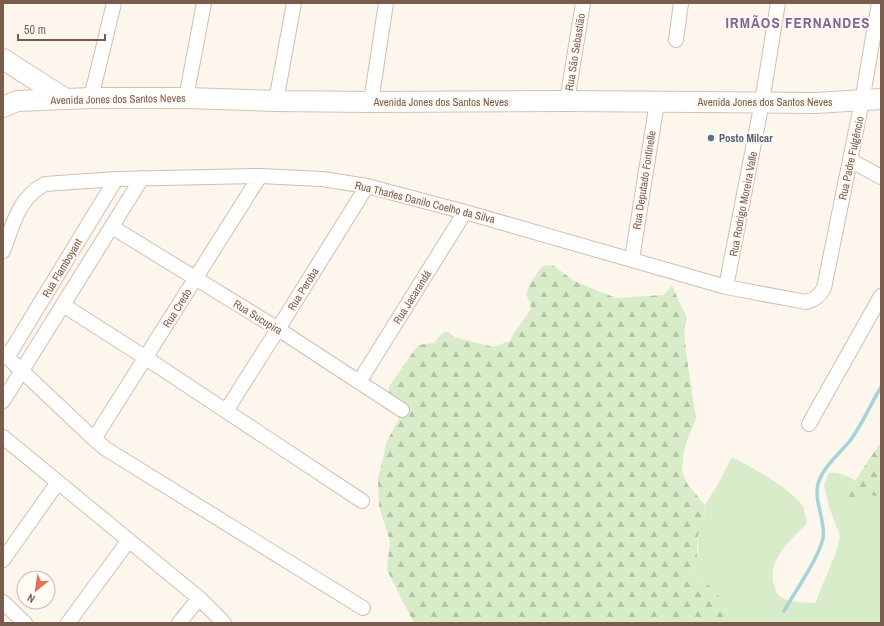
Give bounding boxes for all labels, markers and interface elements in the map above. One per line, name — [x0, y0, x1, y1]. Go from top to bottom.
street label: Rua São Sebastião — [562, 12, 588, 92]
district label: IRMÃOS FERNANDES — [725, 12, 871, 33]
scale bar — [18, 16, 105, 42]
text: 50 m — [24, 22, 46, 38]
street label: Avenida Jones dos Santos Neves — [49, 91, 186, 107]
street label: Avenida Jones dos Santos Neves — [372, 95, 509, 109]
street label: Avenida Jones dos Santos Neves — [696, 95, 833, 109]
street label: Rua Padre Fulgêncio — [835, 115, 867, 201]
street label: Rua Deputado Fontinelle — [629, 130, 659, 230]
place label: Posto Milcar — [719, 131, 773, 145]
marker: Posto Milcar — [706, 133, 716, 143]
street label: Rua Rodrigo Moreira Valle — [726, 150, 760, 258]
street label: Rua Tharles Danilo Coelho da Silva — [354, 178, 496, 226]
street label: Rua Flamboyant — [39, 236, 85, 300]
street label: Rua Peroba — [284, 265, 322, 313]
street label: Rua Jacarandá — [390, 267, 434, 327]
street label: Rua Credo — [160, 286, 194, 330]
street label: Rua Sucupira — [231, 296, 285, 338]
north arrow — [16, 570, 56, 610]
text: N — [25, 591, 37, 606]

